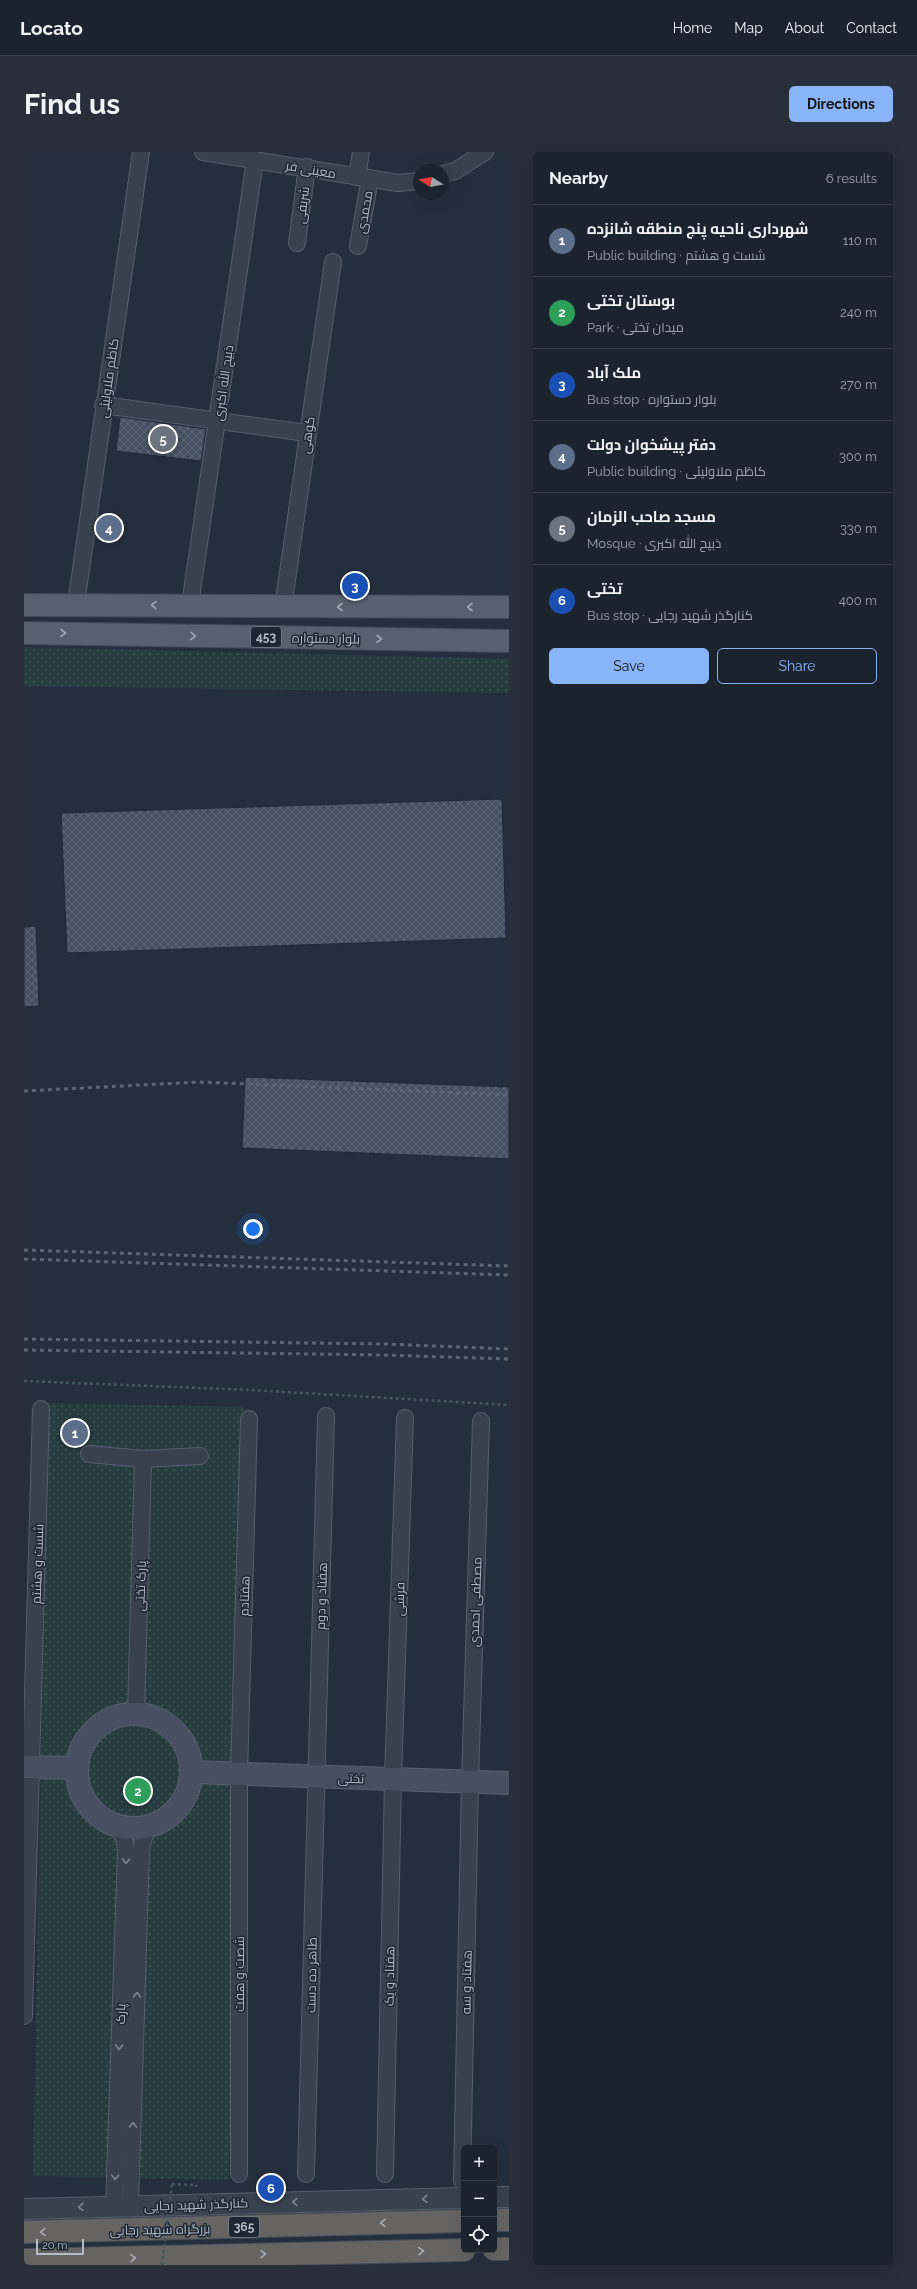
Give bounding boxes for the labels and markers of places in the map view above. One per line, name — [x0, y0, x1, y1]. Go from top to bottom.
pin: 5 — [150, 424, 176, 454]
pin: 4 — [96, 513, 122, 543]
pin: 3 — [342, 571, 368, 601]
pin: 1 — [62, 1418, 88, 1448]
pin: 2 — [125, 1776, 151, 1806]
pin: 6 — [258, 2173, 284, 2203]

